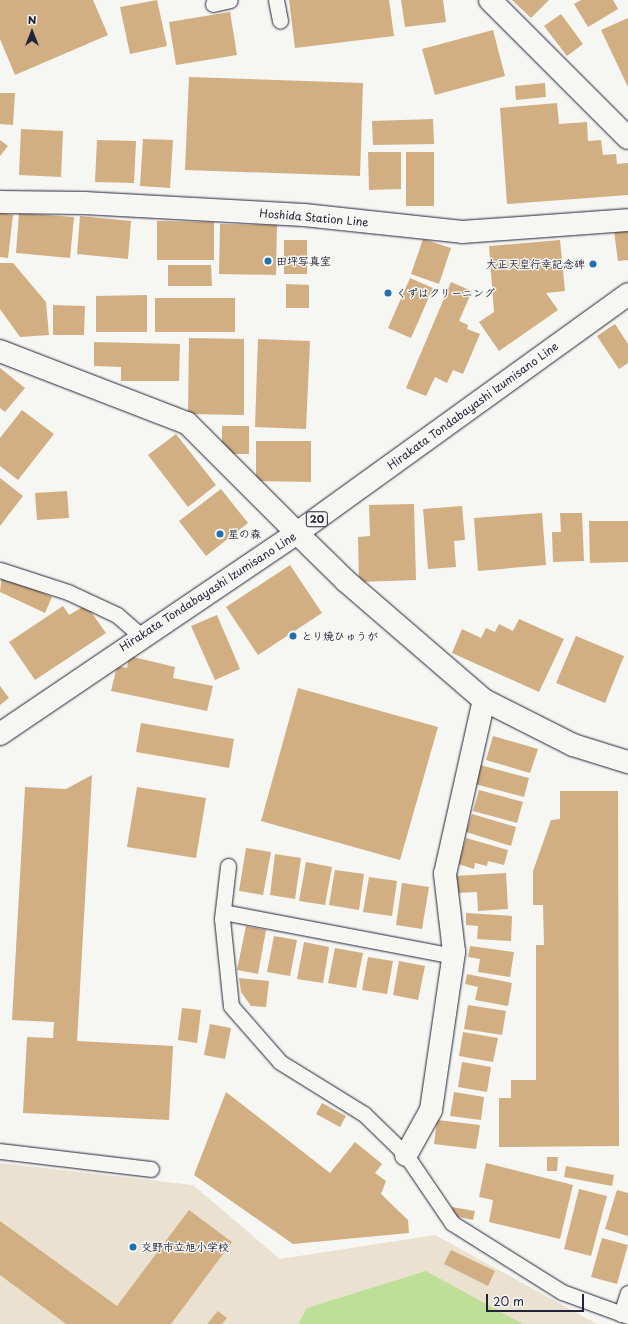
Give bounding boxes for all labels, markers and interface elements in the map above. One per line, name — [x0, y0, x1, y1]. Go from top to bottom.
text: N — [28, 11, 36, 28]
north arrow — [12, 12, 52, 52]
street label: Hoshida Station Line — [259, 207, 369, 229]
place label: 田坪写真室 — [276, 254, 331, 268]
marker: 田坪写真室 — [263, 256, 273, 266]
place label: 大正天皇行幸記念碑 — [486, 257, 585, 271]
marker: 大正天皇行幸記念碑 — [588, 259, 598, 269]
place label: くずはクリーニング — [396, 286, 495, 300]
marker: くずはクリーニング — [383, 288, 393, 298]
street label: Hirakata Tondabayashi Izumisano Line — [385, 340, 561, 472]
road number: 20 — [305, 511, 329, 527]
place label: 星の森 — [228, 527, 261, 541]
marker: 星の森 — [215, 529, 225, 539]
street label: Hirakata Tondabayashi Izumisano Line — [117, 530, 299, 654]
place label: とり焼ひゅうが — [301, 629, 378, 643]
marker: とり焼ひゅうが — [288, 631, 298, 641]
place label: 交野市立旭小学校 — [141, 1240, 229, 1254]
marker: 交野市立旭小学校 — [128, 1242, 138, 1252]
scale bar — [488, 1286, 586, 1312]
text: 20 m — [493, 1292, 524, 1310]

